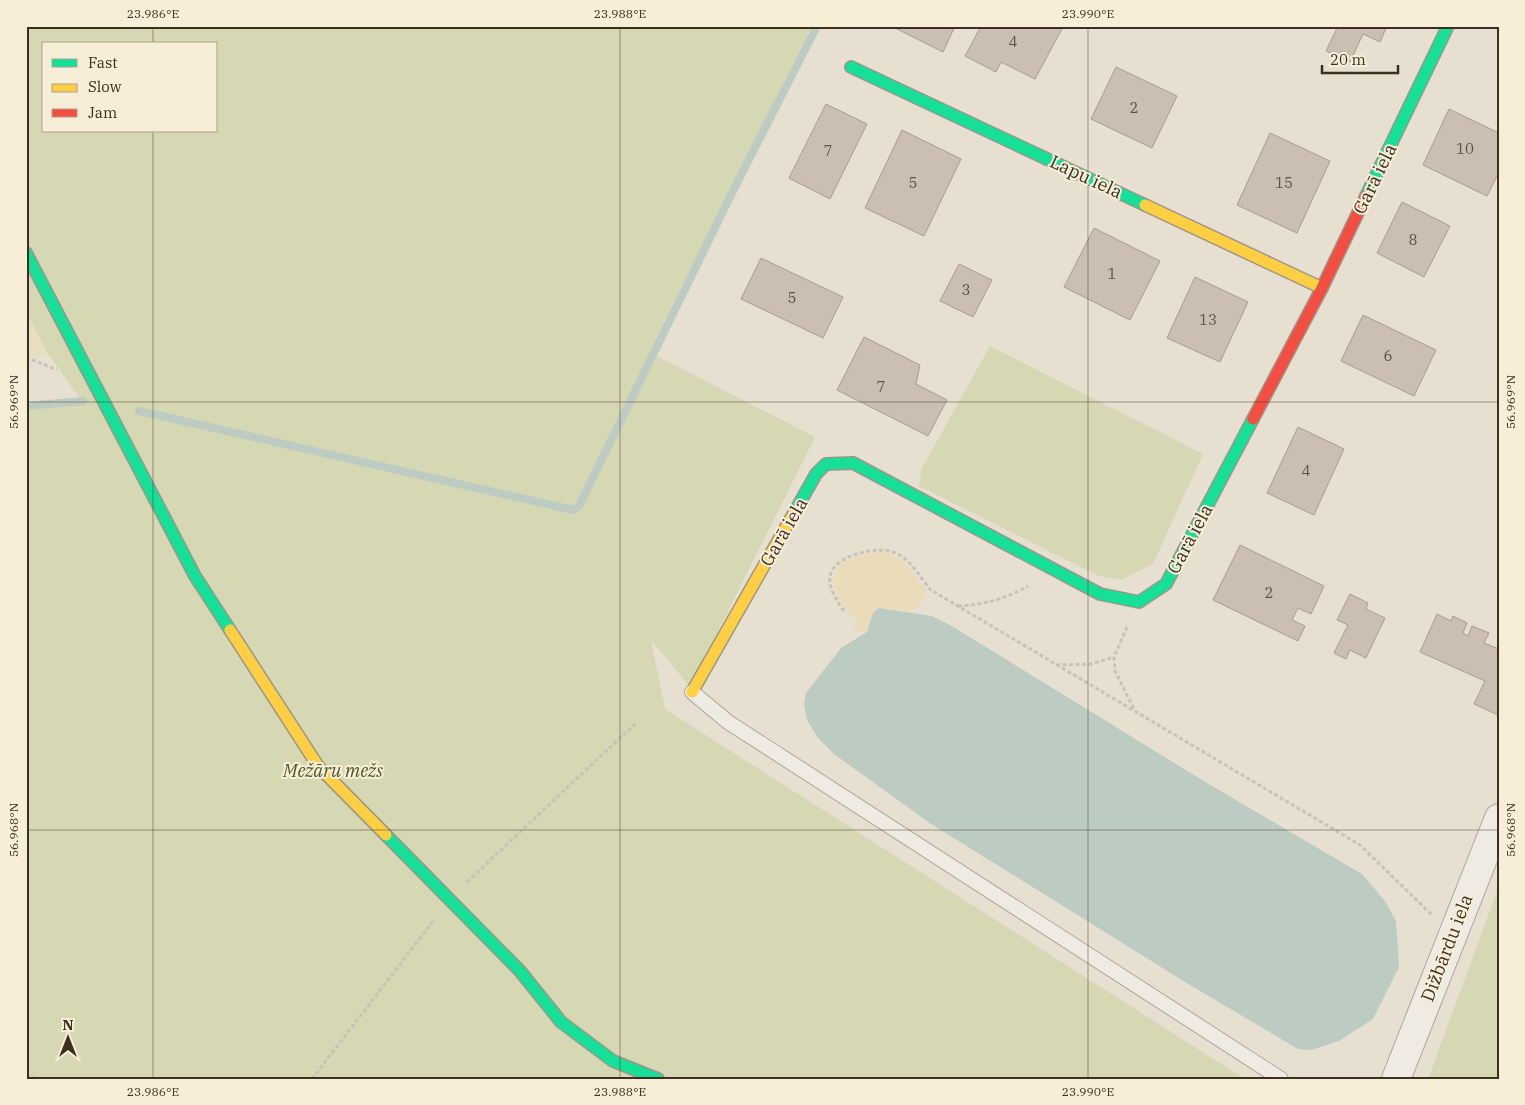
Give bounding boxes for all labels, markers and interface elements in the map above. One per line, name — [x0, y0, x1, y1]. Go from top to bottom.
text: 23.986°E — [127, 6, 179, 21]
text: 23.988°E — [594, 6, 646, 21]
text: 23.990°E — [1062, 6, 1114, 21]
house number: 4 — [1008, 32, 1018, 51]
legend — [42, 42, 218, 132]
scale bar — [1322, 42, 1399, 74]
text: 20 m — [1330, 50, 1366, 69]
text: Fast — [88, 53, 118, 72]
text: Slow — [88, 77, 122, 96]
house number: 2 — [1129, 98, 1139, 117]
text: Jam — [88, 103, 117, 122]
house number: 10 — [1456, 139, 1474, 158]
street label: Garā iela — [1348, 140, 1402, 218]
house number: 7 — [823, 141, 833, 160]
street label: Lapu iela — [1046, 150, 1126, 203]
house number: 5 — [908, 173, 918, 192]
house number: 15 — [1275, 173, 1293, 192]
house number: 8 — [1408, 230, 1418, 249]
house number: 1 — [1107, 264, 1117, 283]
house number: 3 — [961, 280, 971, 299]
house number: 5 — [787, 288, 797, 307]
house number: 13 — [1199, 310, 1217, 329]
house number: 6 — [1383, 346, 1393, 365]
text: 56.969°N — [6, 375, 21, 429]
text: 56.969°N — [1503, 375, 1518, 429]
house number: 7 — [876, 377, 886, 396]
house number: 4 — [1301, 461, 1311, 480]
street label: Garā iela — [755, 493, 812, 570]
street label: Garā iela — [1162, 500, 1218, 578]
house number: 2 — [1264, 583, 1274, 602]
park label: Mežāru mežs — [282, 759, 383, 782]
text: 56.968°N — [6, 803, 21, 857]
text: 56.968°N — [1503, 803, 1518, 857]
street label: Dižbārdu iela — [1416, 891, 1478, 1005]
north arrow — [42, 1012, 92, 1062]
text: N — [62, 1016, 74, 1034]
text: 23.986°E — [127, 1084, 179, 1099]
text: 23.988°E — [594, 1084, 646, 1099]
text: 23.990°E — [1062, 1084, 1114, 1099]

